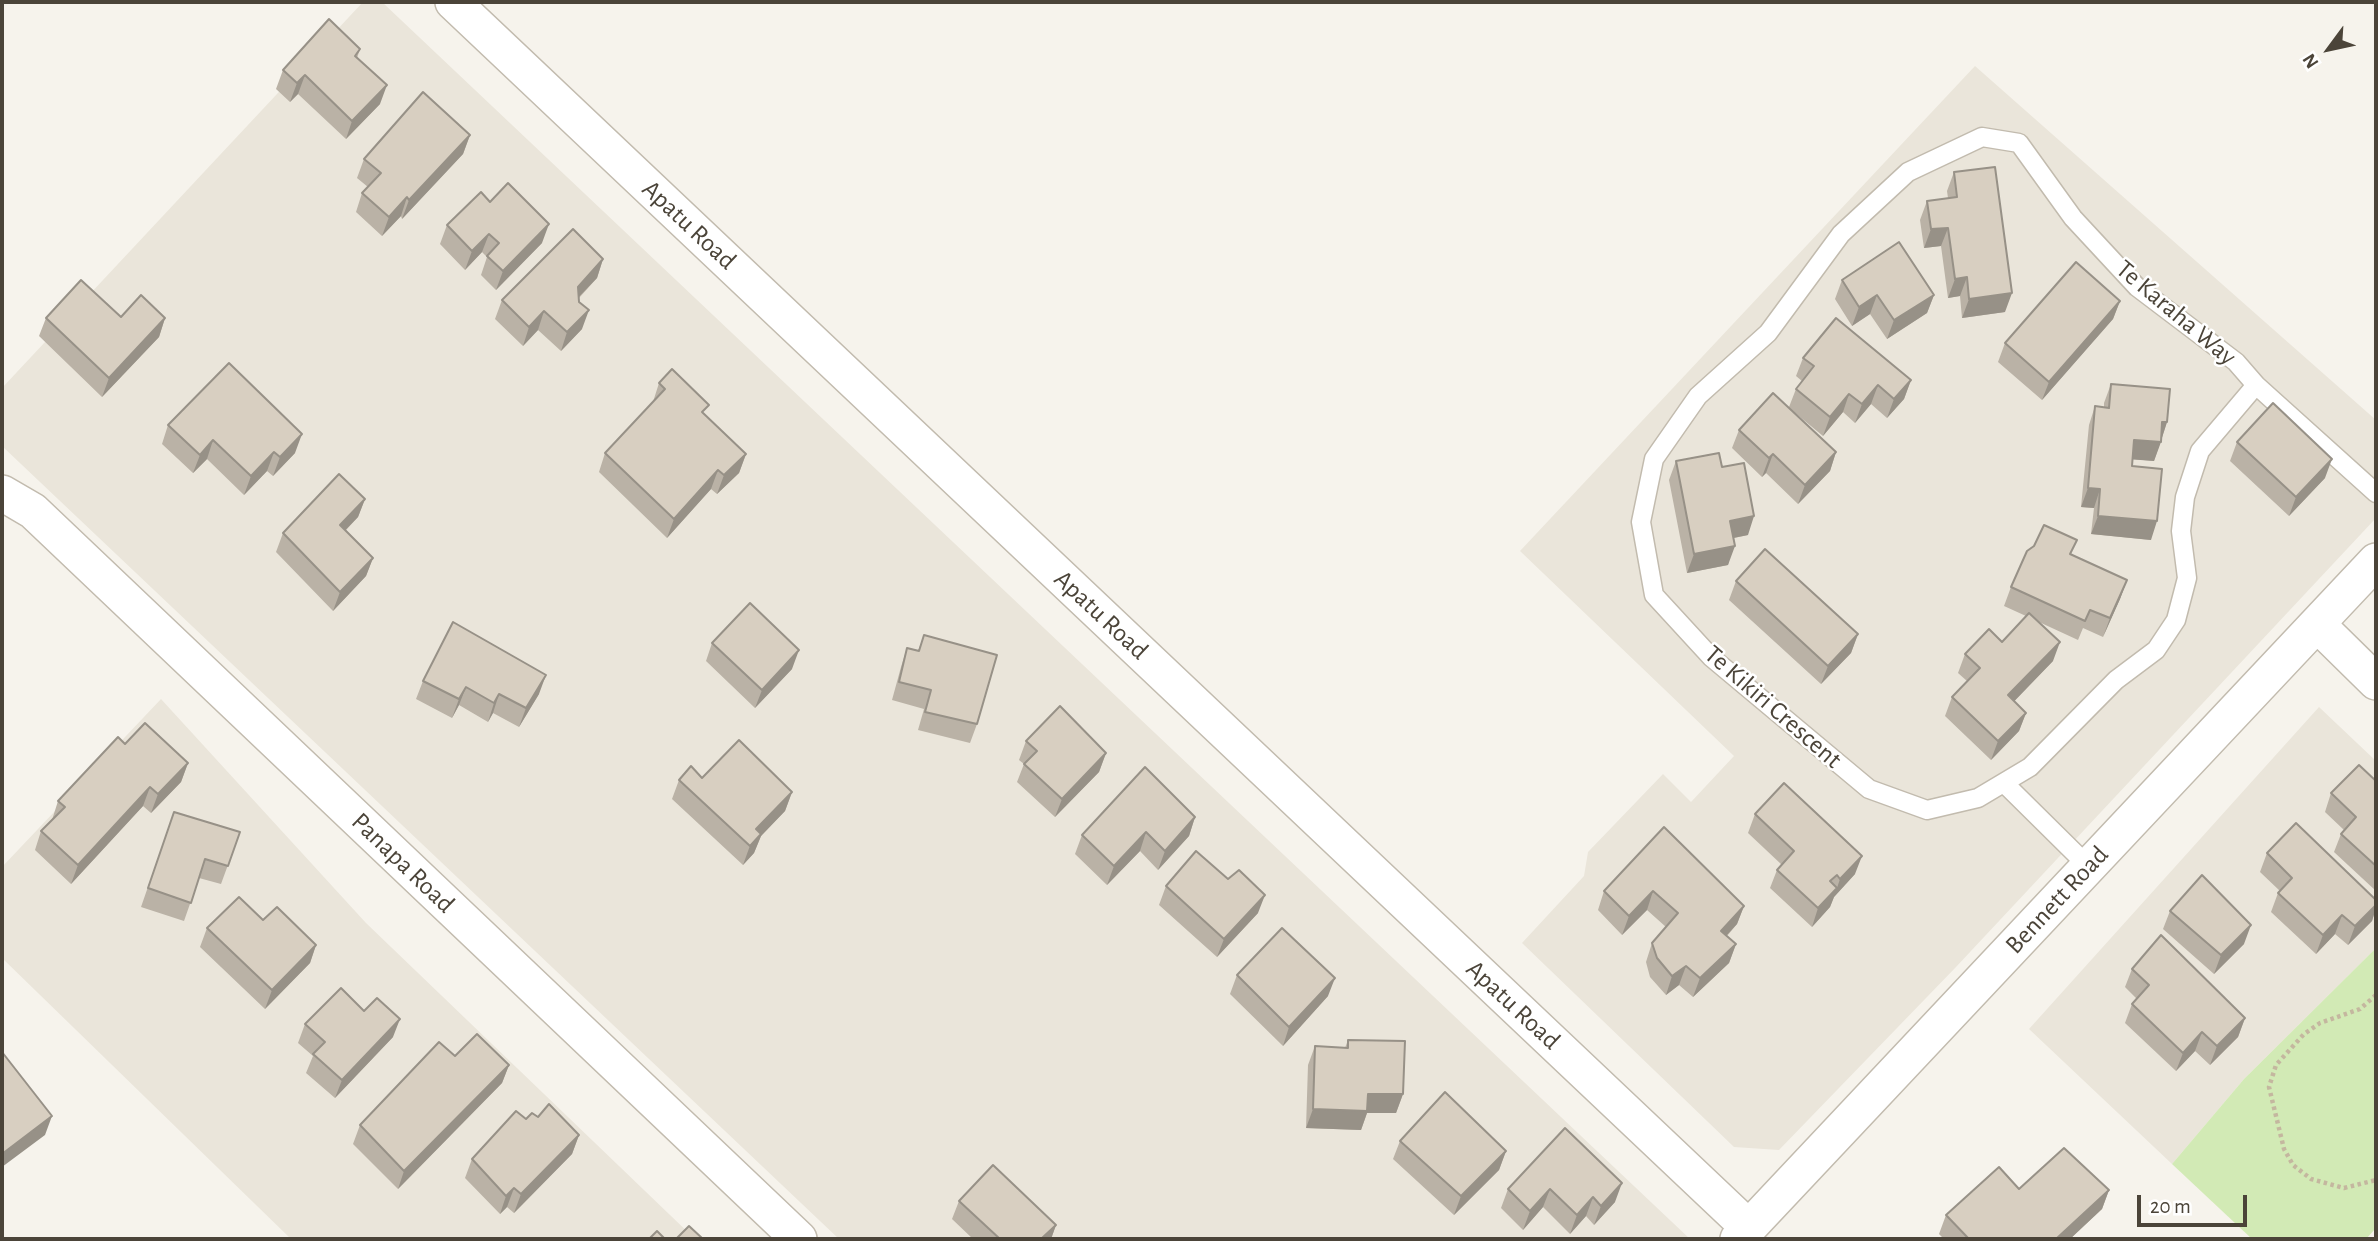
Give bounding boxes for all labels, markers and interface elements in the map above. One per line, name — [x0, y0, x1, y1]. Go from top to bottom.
north arrow — [2294, 14, 2364, 84]
text: N — [2299, 50, 2323, 71]
street label: Apatu Road — [635, 174, 743, 276]
street label: Te Karaha Way — [2109, 254, 2243, 372]
street label: Apatu Road — [1047, 564, 1155, 666]
street label: Te Kikiri Crescent — [1698, 639, 1848, 775]
street label: Panapa Road — [345, 806, 461, 920]
street label: Bennett Road — [1999, 839, 2115, 961]
street label: Apatu Road — [1459, 954, 1567, 1056]
scale bar — [2140, 1182, 2250, 1226]
text: 20 m — [2150, 1196, 2191, 1217]

